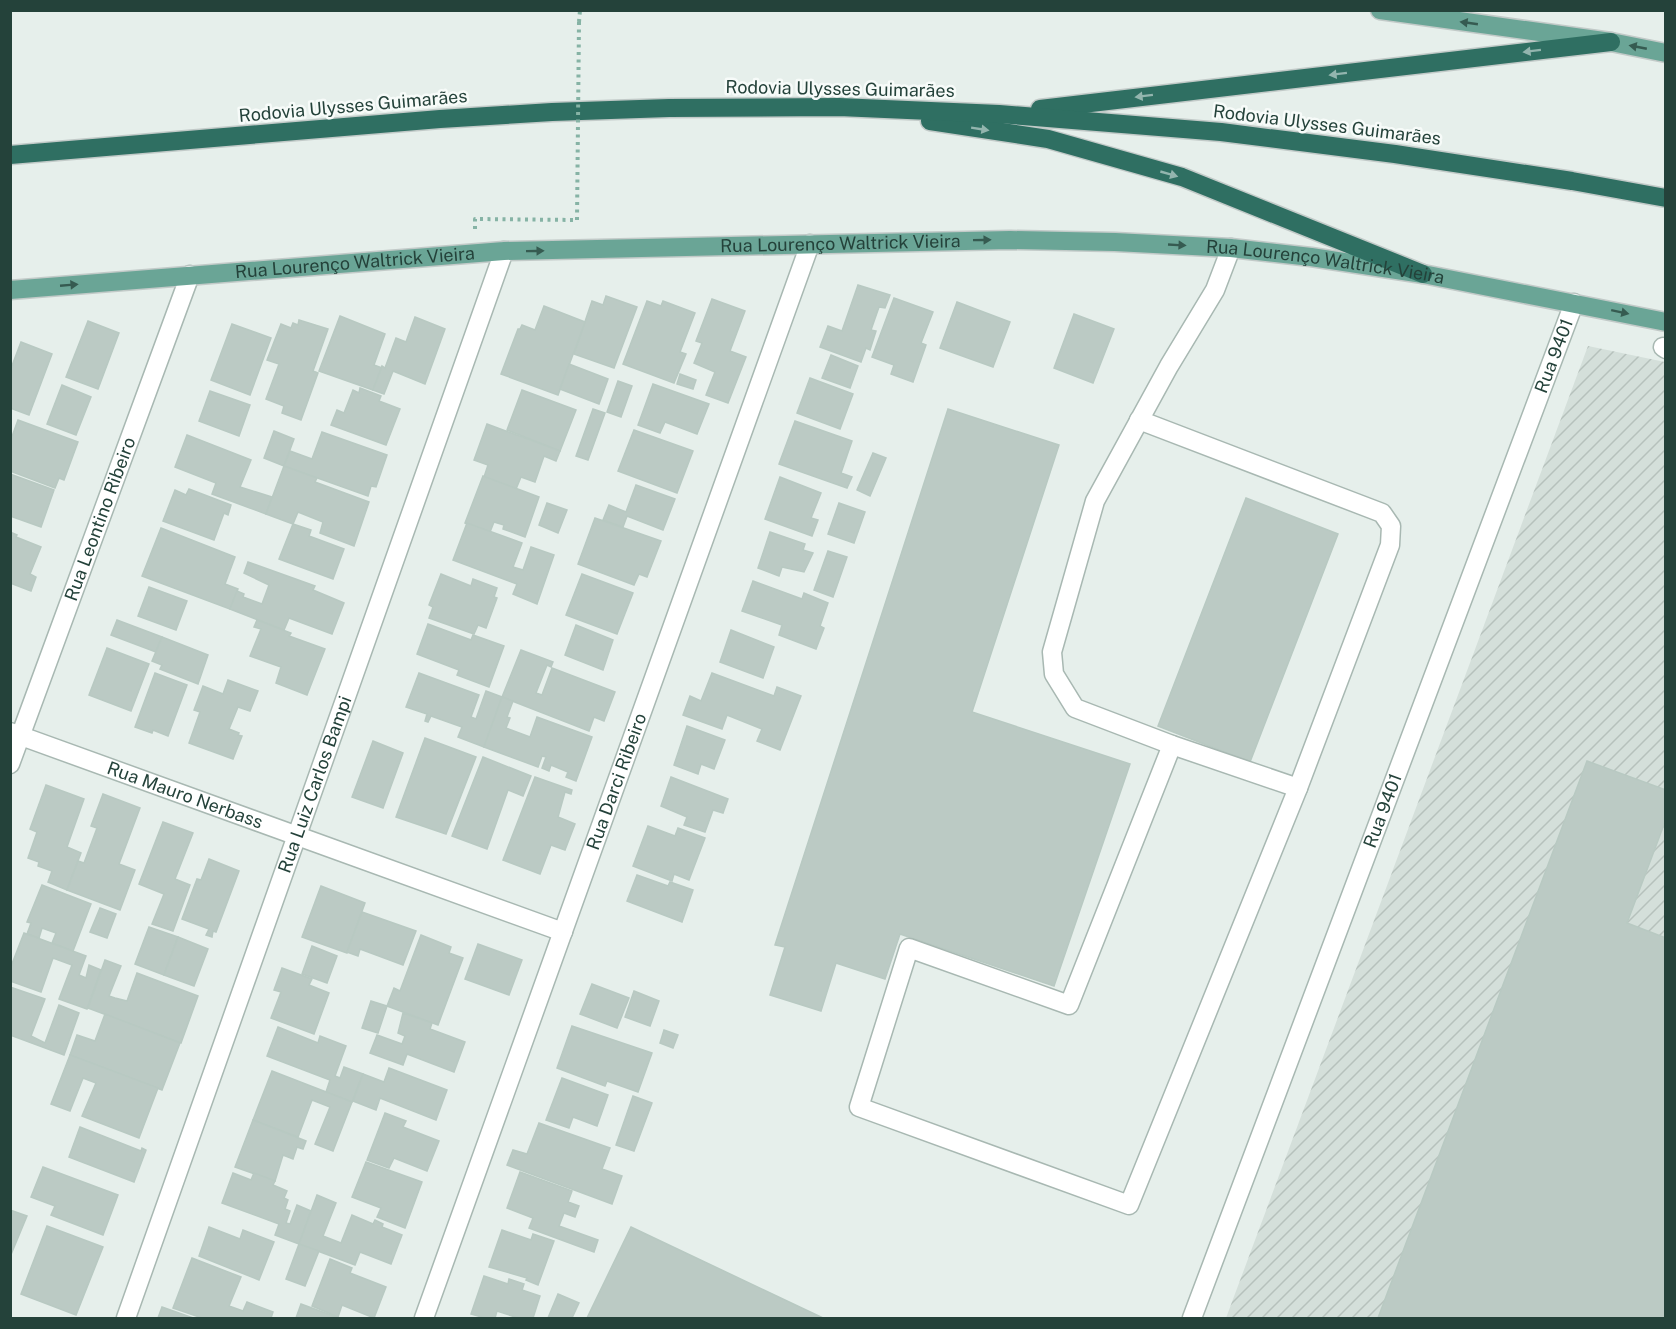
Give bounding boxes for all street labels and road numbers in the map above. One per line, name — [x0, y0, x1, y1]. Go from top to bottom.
street label: Rodovia Ulysses Guimarães — [725, 76, 955, 101]
street label: Rodovia Ulysses Guimarães — [238, 85, 468, 126]
street label: Rodovia Ulysses Guimarães — [1212, 100, 1442, 149]
street label: Rua Lourenço Waltrick Vieira — [720, 230, 961, 256]
street label: Rua Lourenço Waltrick Vieira — [1205, 236, 1446, 288]
street label: Rua Lourenço Waltrick Vieira — [234, 242, 476, 282]
street label: Rua 9401 — [1530, 316, 1577, 396]
street label: Rua Leontino Ribeiro — [60, 434, 139, 604]
street label: Rua Luiz Carlos Bampi — [274, 693, 355, 876]
street label: Rua Darci Ribeiro — [582, 710, 651, 853]
street label: Rua Mauro Nerbass — [104, 757, 266, 833]
street label: Rua 9401 — [1359, 770, 1406, 851]

